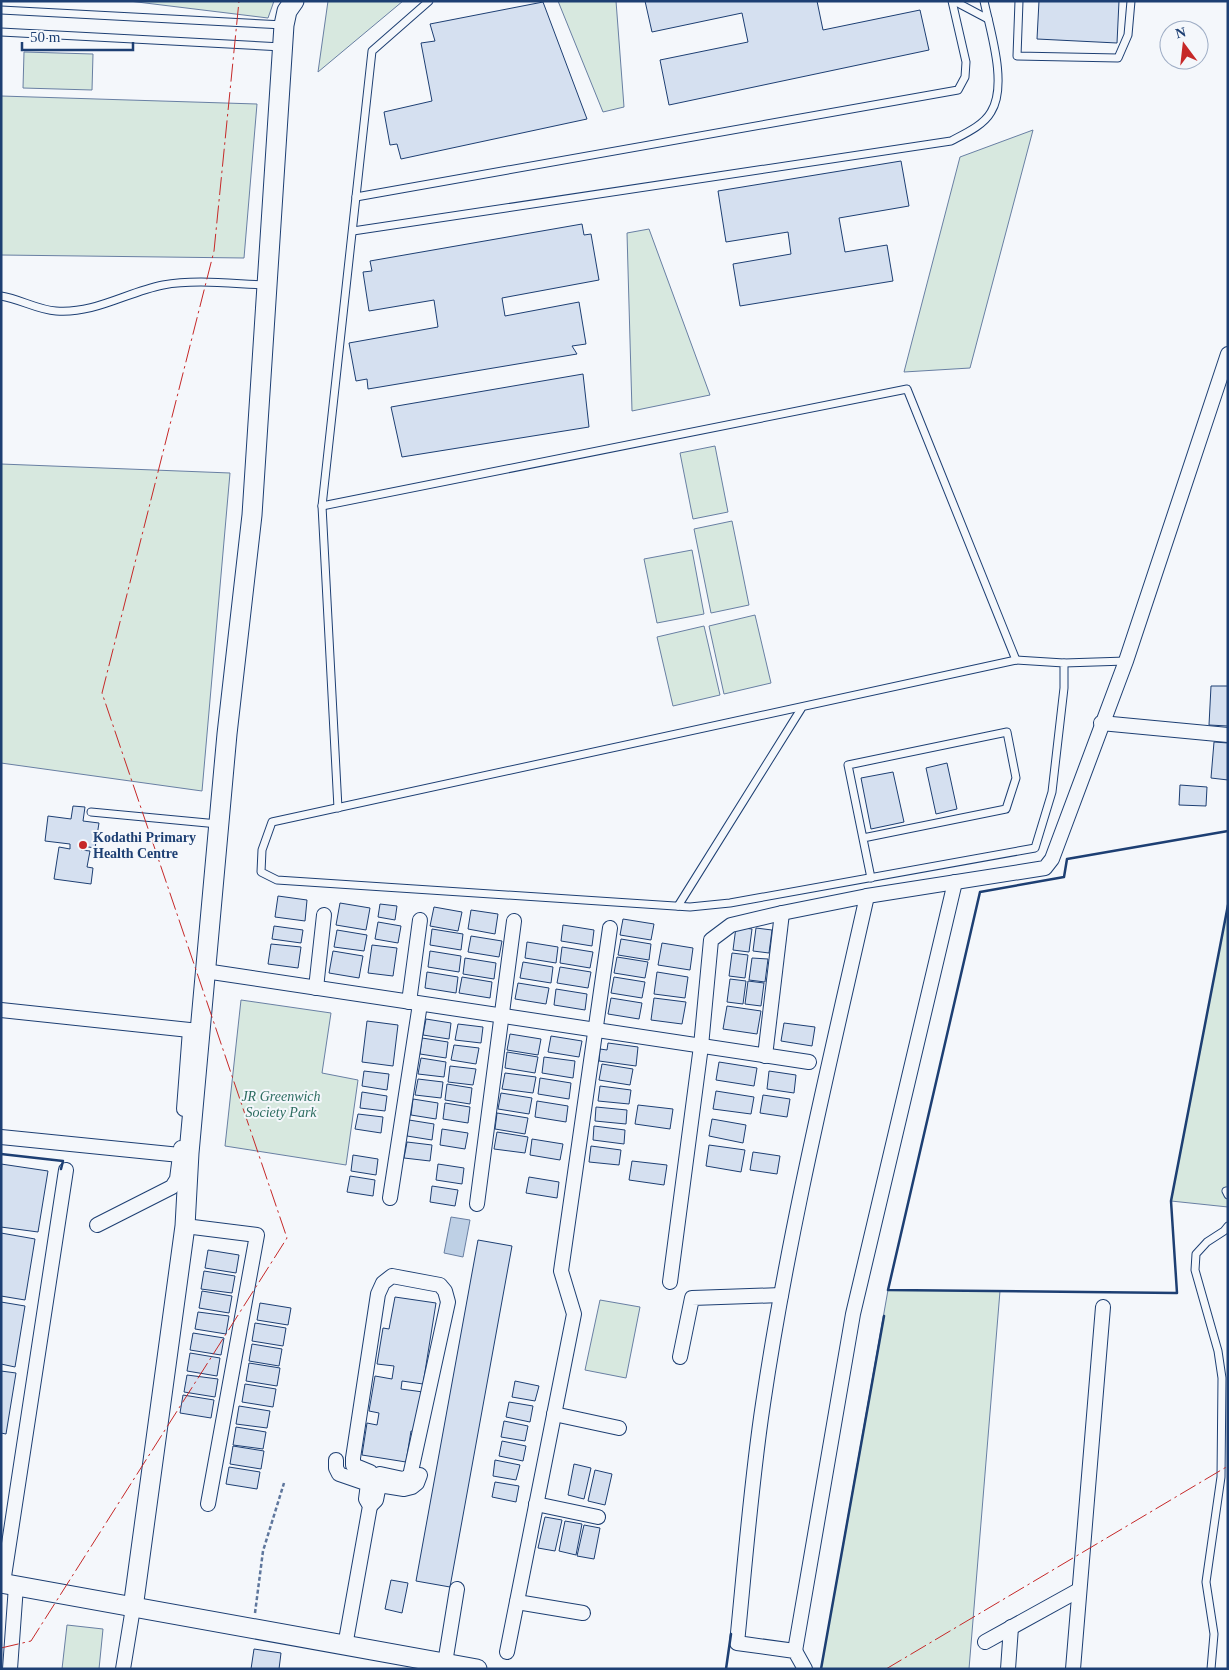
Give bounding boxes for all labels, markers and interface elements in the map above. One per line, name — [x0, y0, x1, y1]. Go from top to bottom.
scale bar — [22, 20, 134, 52]
north arrow — [1159, 20, 1209, 70]
text: N — [1174, 24, 1188, 41]
text: 50 m — [30, 29, 61, 45]
place label: Kodathi Primary Health Centre — [93, 830, 196, 861]
marker: Kodathi Primary Health Centre — [77, 839, 89, 851]
park label: JR Greenwich Society Park — [241, 1089, 321, 1120]

